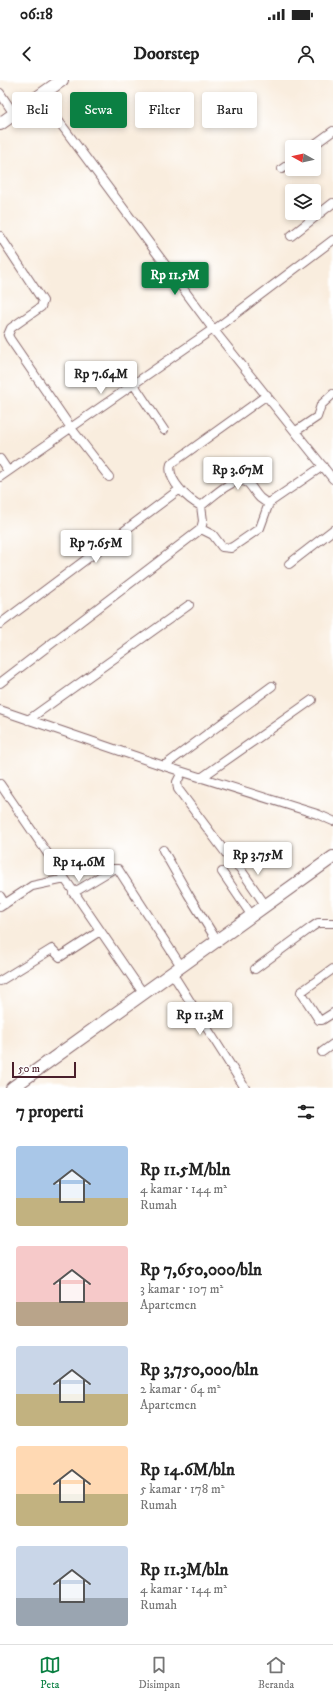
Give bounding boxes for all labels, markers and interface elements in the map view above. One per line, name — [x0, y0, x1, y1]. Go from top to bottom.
text: 06:18 — [20, 5, 53, 24]
icon: back — [16, 43, 38, 65]
text: Doorstep — [134, 43, 199, 65]
icon: person — [295, 43, 317, 65]
chip: Beli — [12, 92, 62, 128]
chip: Sewa — [70, 92, 127, 128]
chip: Filter — [135, 92, 194, 128]
chip: Baru — [202, 92, 257, 128]
north arrow — [285, 140, 321, 176]
map controls — [285, 140, 321, 220]
button: layers — [285, 184, 321, 220]
pin: Rp 11.5M — [134, 262, 216, 296]
text: Rp 11.5M — [151, 267, 199, 283]
pin: Rp 7.64M — [60, 361, 142, 395]
text: Rp 7.64M — [74, 366, 128, 382]
pin: Rp 3.67M — [197, 457, 279, 491]
text: Rp 3.67M — [212, 462, 264, 478]
pin: Rp 7.65M — [55, 530, 137, 564]
text: Rp 7.65M — [70, 535, 122, 551]
pin: Rp 3.75M — [217, 842, 299, 876]
text: Rp 3.75M — [233, 847, 283, 863]
pin: Rp 14.6M — [38, 849, 120, 883]
text: Rp 14.6M — [53, 854, 105, 870]
pin: Rp 11.3M — [159, 1002, 241, 1036]
text: Rp 11.3M — [176, 1007, 224, 1023]
scale bar — [12, 1060, 76, 1079]
text: 50 m — [18, 1062, 40, 1076]
text: 7 properti — [16, 1101, 83, 1123]
icon: filters — [295, 1101, 317, 1123]
text: Rp 11.5M/bln — [140, 1159, 230, 1181]
icon: home — [48, 1162, 96, 1210]
text: 4 kamar · 144 m² — [140, 1181, 227, 1197]
text: Rumah — [140, 1197, 177, 1213]
text: Rp 7,650,000/bln — [140, 1259, 262, 1281]
icon: home — [48, 1262, 96, 1310]
text: 3 kamar · 107 m² — [140, 1281, 223, 1297]
text: Apartemen — [140, 1297, 197, 1313]
text: Rp 3,750,000/bln — [140, 1359, 258, 1381]
icon: home — [48, 1362, 96, 1410]
text: 2 kamar · 64 m² — [140, 1381, 221, 1397]
text: Apartemen — [140, 1397, 197, 1413]
text: Rp 14.6M/bln — [140, 1459, 235, 1481]
icon: home — [48, 1462, 96, 1510]
text: 5 kamar · 178 m² — [140, 1481, 225, 1497]
text: Rumah — [140, 1497, 177, 1513]
text: Rp 11.3M/bln — [140, 1559, 228, 1581]
icon: home — [48, 1562, 96, 1610]
text: 4 kamar · 144 m² — [140, 1581, 227, 1597]
text: Rumah — [140, 1597, 177, 1613]
tab: Peta — [39, 1654, 61, 1692]
tab: Disimpan — [139, 1654, 180, 1692]
tab: Beranda — [258, 1654, 294, 1692]

